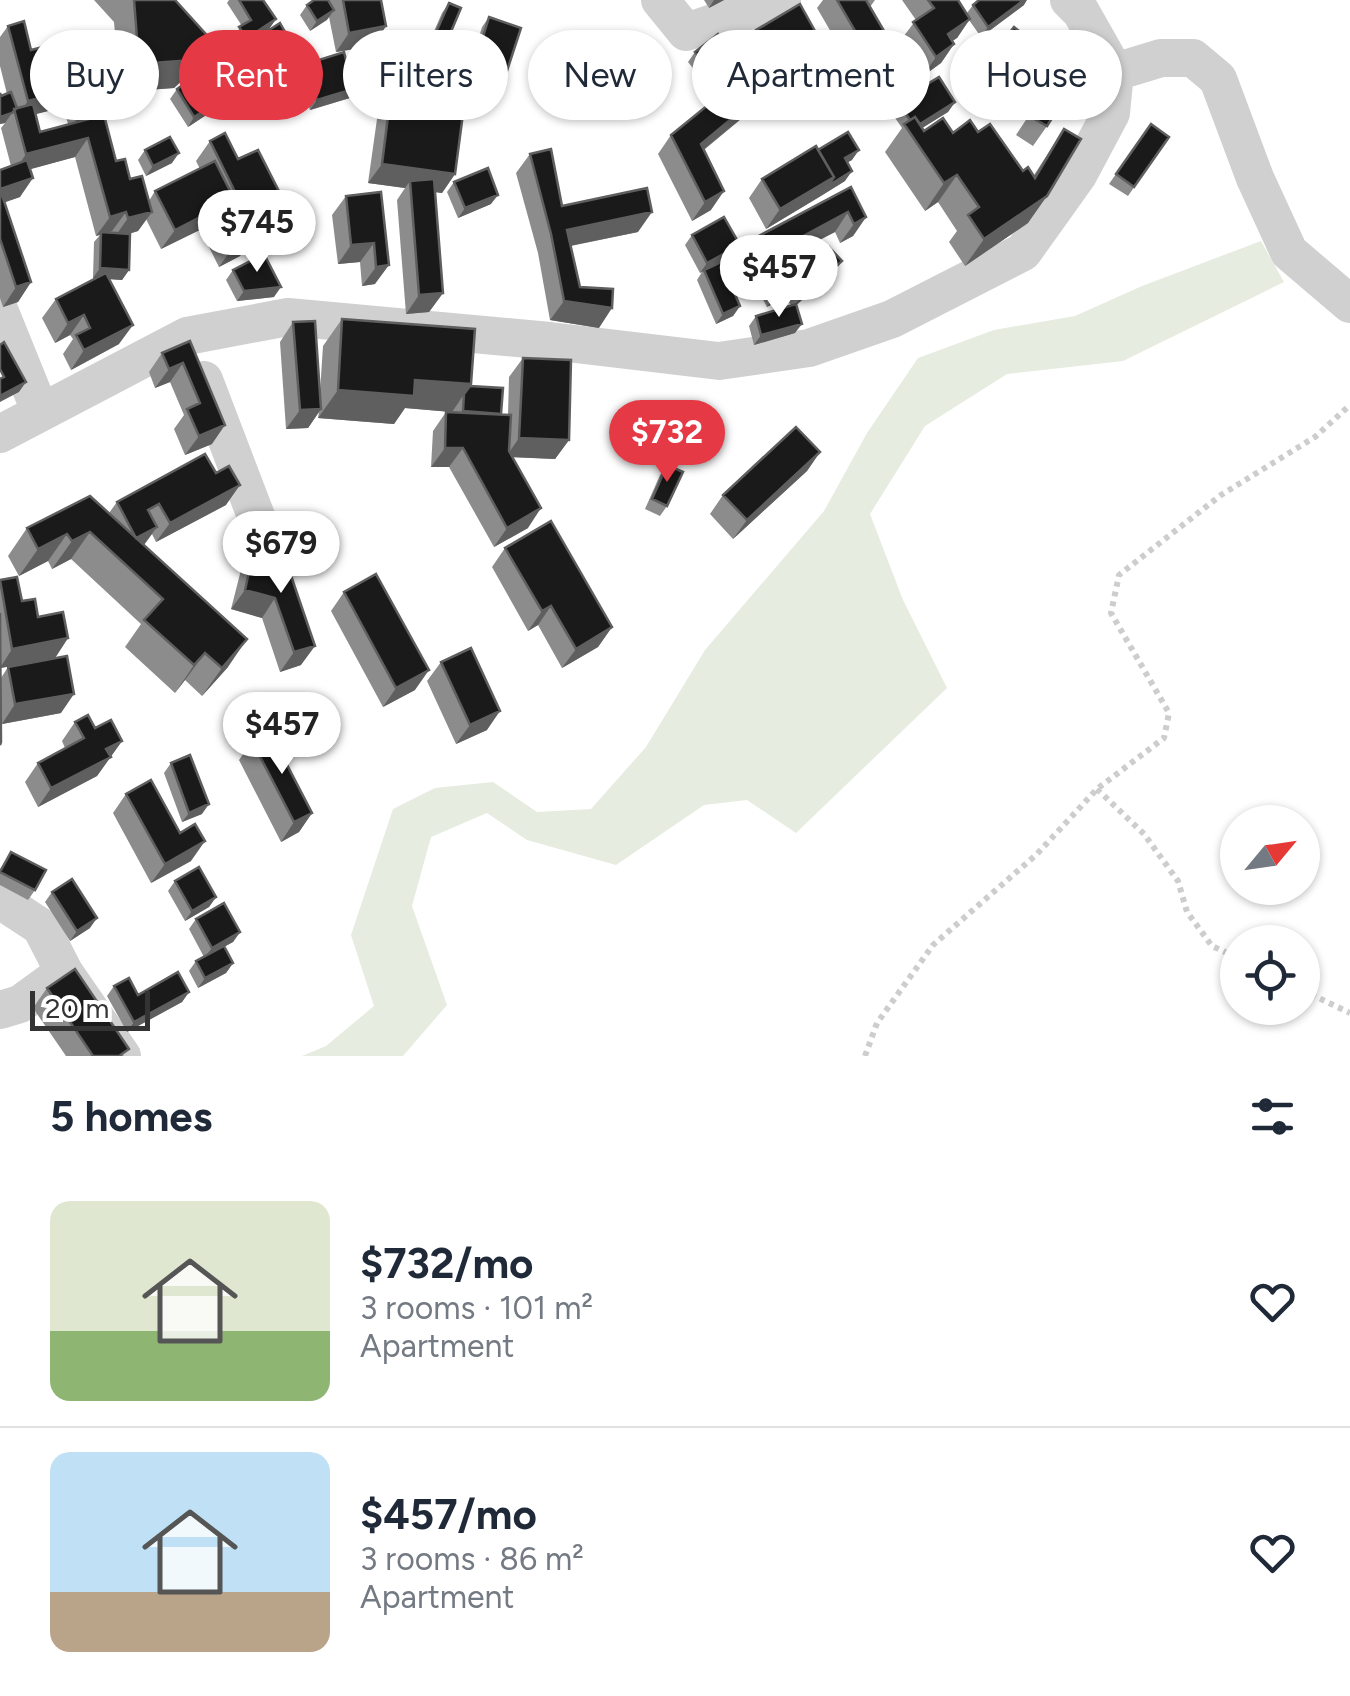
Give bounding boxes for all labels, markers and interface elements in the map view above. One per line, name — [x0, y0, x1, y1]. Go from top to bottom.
chip: Buy — [30, 30, 159, 120]
chip: Rent — [179, 30, 323, 120]
chip: Filters — [343, 30, 508, 120]
chip: New — [528, 30, 672, 120]
chip: Apartment — [692, 30, 930, 120]
chip: House — [950, 30, 1122, 120]
pin: $745 — [198, 190, 316, 275]
text: $745 — [220, 203, 294, 241]
pin: $457 — [720, 235, 838, 320]
text: $457 — [742, 248, 816, 286]
pin: $732 — [608, 400, 726, 485]
text: $732 — [631, 413, 703, 451]
pin: $679 — [222, 511, 340, 596]
text: $679 — [245, 524, 317, 562]
pin: $457 — [223, 692, 341, 777]
text: $457 — [245, 705, 319, 743]
north arrow — [1220, 805, 1320, 905]
map controls — [1220, 805, 1320, 1025]
button: locate — [1220, 925, 1320, 1025]
scale bar — [30, 986, 150, 1030]
text: 20 m — [45, 991, 109, 1025]
icon: filters — [1245, 1089, 1300, 1144]
text: 5 homes — [50, 1091, 212, 1142]
text: $732/mo — [360, 1238, 533, 1289]
icon: home — [130, 1241, 250, 1361]
icon: heart — [1245, 1274, 1300, 1329]
text: 3 rooms · 101 m² — [360, 1289, 593, 1327]
text: Apartment — [360, 1327, 514, 1365]
text: $457/mo — [360, 1489, 537, 1540]
icon: home — [130, 1492, 250, 1612]
icon: heart — [1245, 1525, 1300, 1580]
text: 3 rooms · 86 m² — [360, 1540, 584, 1578]
text: Apartment — [360, 1578, 514, 1616]

